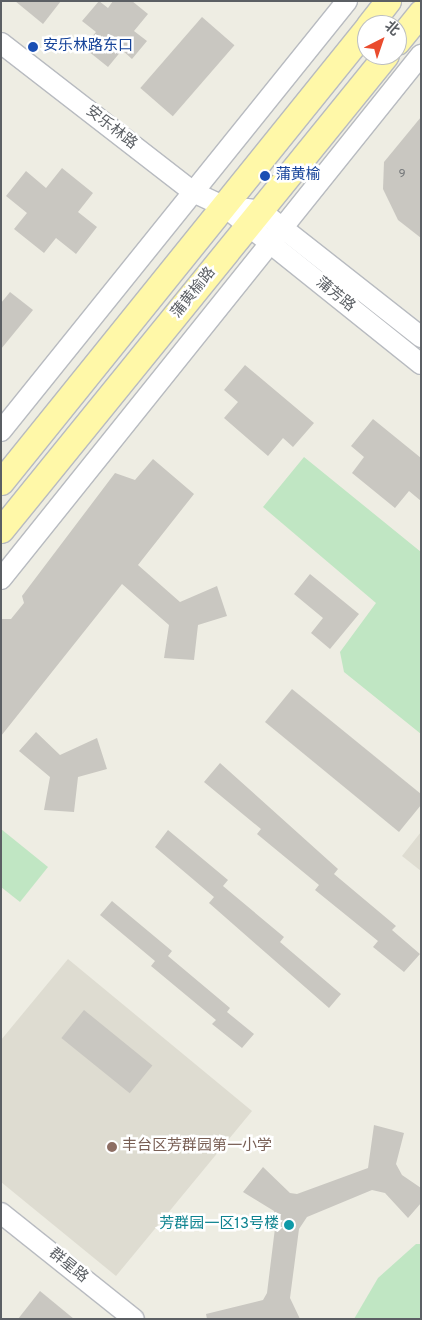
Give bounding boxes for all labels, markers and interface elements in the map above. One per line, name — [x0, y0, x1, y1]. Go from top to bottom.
north arrow — [357, 15, 407, 65]
text: 北 — [381, 18, 402, 40]
place label: 安乐林路东口 — [43, 38, 133, 56]
marker: 安乐林路东口 — [27, 41, 39, 53]
street label: 安乐林路 — [82, 102, 140, 154]
place label: 蒲黄榆 — [276, 167, 321, 185]
house number: 9 — [398, 168, 406, 182]
marker: 蒲黄榆 — [258, 169, 272, 183]
street label: 蒲黄榆路 — [168, 264, 220, 322]
street label: 蒲芳路 — [312, 274, 358, 316]
place label: 丰台区芳群园第一小学 — [122, 1138, 272, 1156]
marker: 丰台区芳群园第一小学 — [106, 1141, 118, 1153]
place label: 芳群园一区13号楼 — [159, 1216, 279, 1234]
marker: 芳群园一区13号楼 — [283, 1219, 295, 1231]
street label: 群星路 — [45, 1245, 91, 1287]

